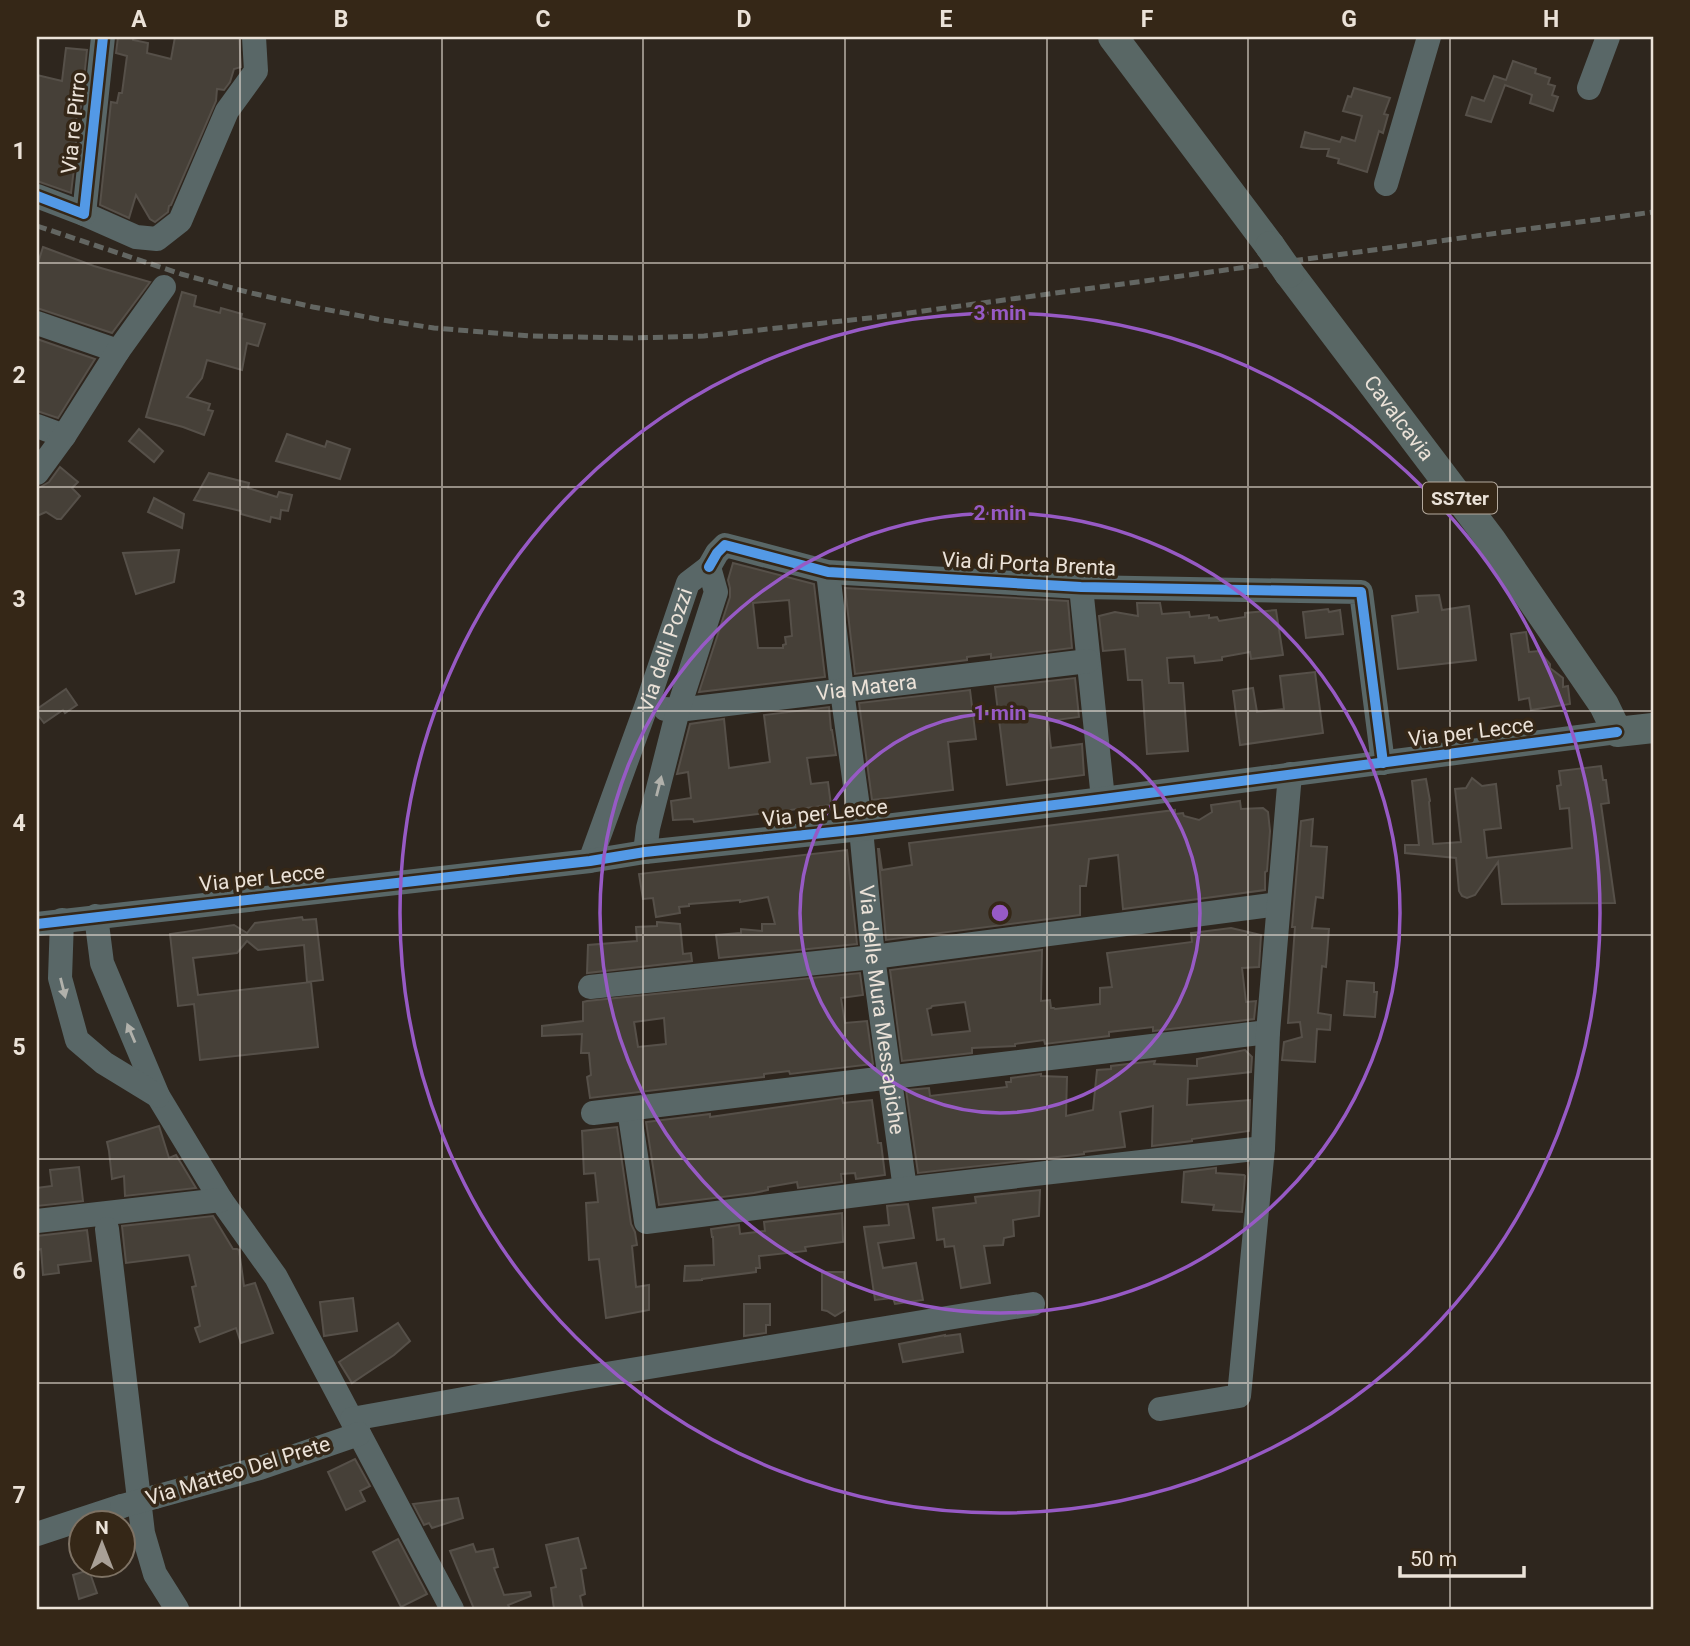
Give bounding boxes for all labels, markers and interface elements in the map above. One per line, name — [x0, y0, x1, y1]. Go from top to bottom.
text: A — [131, 6, 147, 33]
text: B — [334, 6, 348, 33]
text: C — [535, 6, 551, 33]
text: D — [737, 6, 751, 33]
text: E — [940, 6, 953, 33]
text: F — [1141, 6, 1154, 33]
text: G — [1341, 6, 1357, 33]
text: H — [1543, 6, 1559, 33]
street label: Via re Pirro — [57, 71, 91, 175]
text: 1 — [12, 138, 26, 165]
text: 3 min — [974, 301, 1026, 325]
text: 2 — [12, 362, 26, 389]
street label: Cavalcavia — [1359, 371, 1439, 465]
road number: SS7ter — [1423, 482, 1497, 513]
text: 2 min — [974, 501, 1026, 525]
street label: Via di Porta Brenta — [941, 547, 1117, 581]
street label: Via delli Pozzi — [633, 585, 697, 715]
text: 3 — [12, 586, 26, 613]
street label: Via Matera — [815, 670, 918, 705]
text: 1 min — [974, 701, 1026, 725]
street label: Via per Lecce — [1407, 712, 1535, 752]
one-way arrow — [654, 774, 665, 796]
street label: Via per Lecce — [761, 794, 889, 832]
text: 4 — [12, 810, 26, 837]
street label: Via per Lecce — [198, 859, 326, 897]
street label: Via delle Mura Messapiche — [854, 884, 909, 1136]
centre of rings — [988, 901, 1012, 925]
one-way arrow — [58, 977, 69, 999]
one-way arrow — [125, 1023, 137, 1043]
text: 5 — [12, 1034, 26, 1061]
text: 6 — [12, 1258, 26, 1285]
street label: Via Matteo Del Prete — [143, 1432, 333, 1510]
text: 7 — [12, 1482, 26, 1509]
north arrow — [66, 1510, 136, 1580]
text: N — [95, 1516, 109, 1539]
scale bar — [1400, 1534, 1524, 1578]
text: 50 m — [1410, 1547, 1457, 1571]

